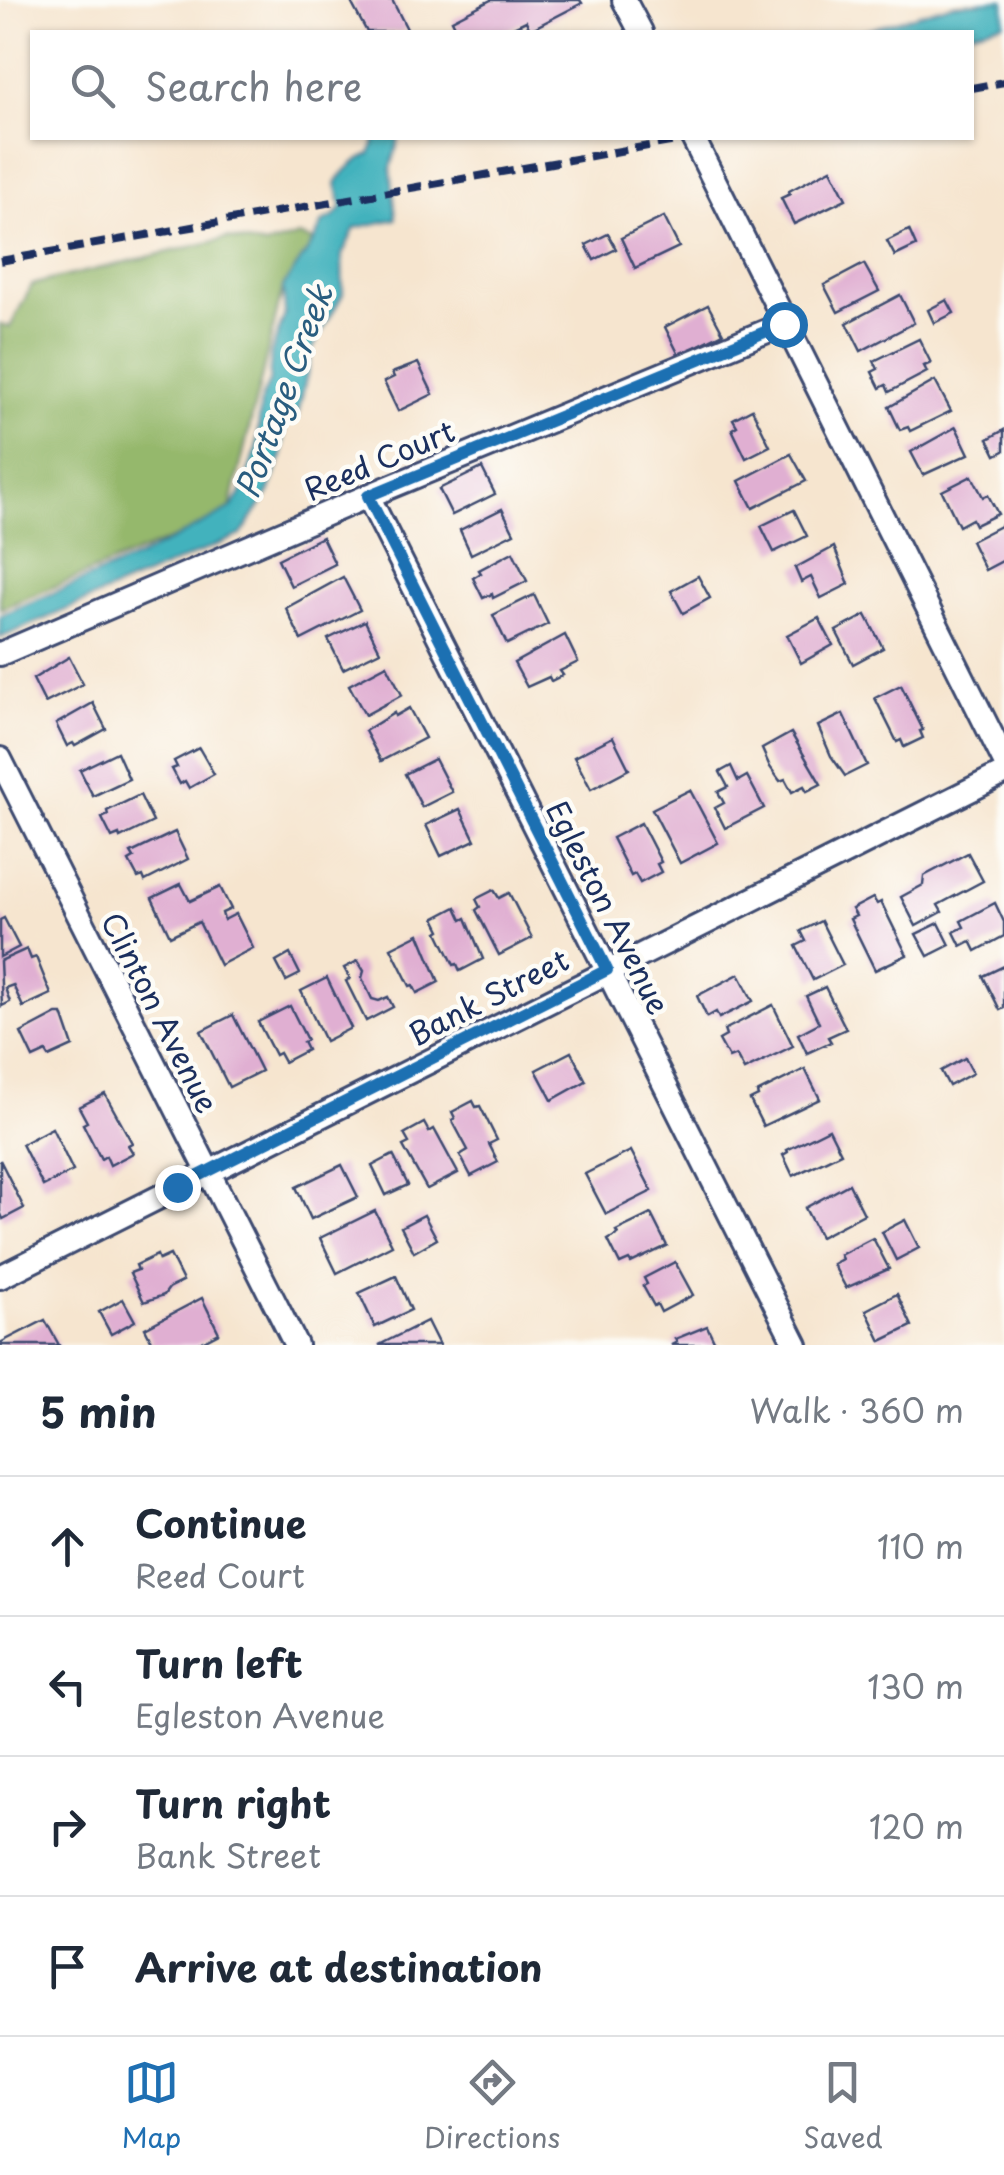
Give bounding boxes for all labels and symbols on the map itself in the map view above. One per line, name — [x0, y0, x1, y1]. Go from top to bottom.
water label: Portage Creek — [222, 277, 344, 504]
route start — [762, 302, 808, 348]
street label: Reed Court — [297, 407, 461, 511]
street label: Egleston Avenue — [536, 792, 682, 1022]
street label: Clinton Avenue — [91, 904, 231, 1120]
street label: Bank Street — [400, 936, 576, 1056]
route end — [155, 1165, 201, 1211]

